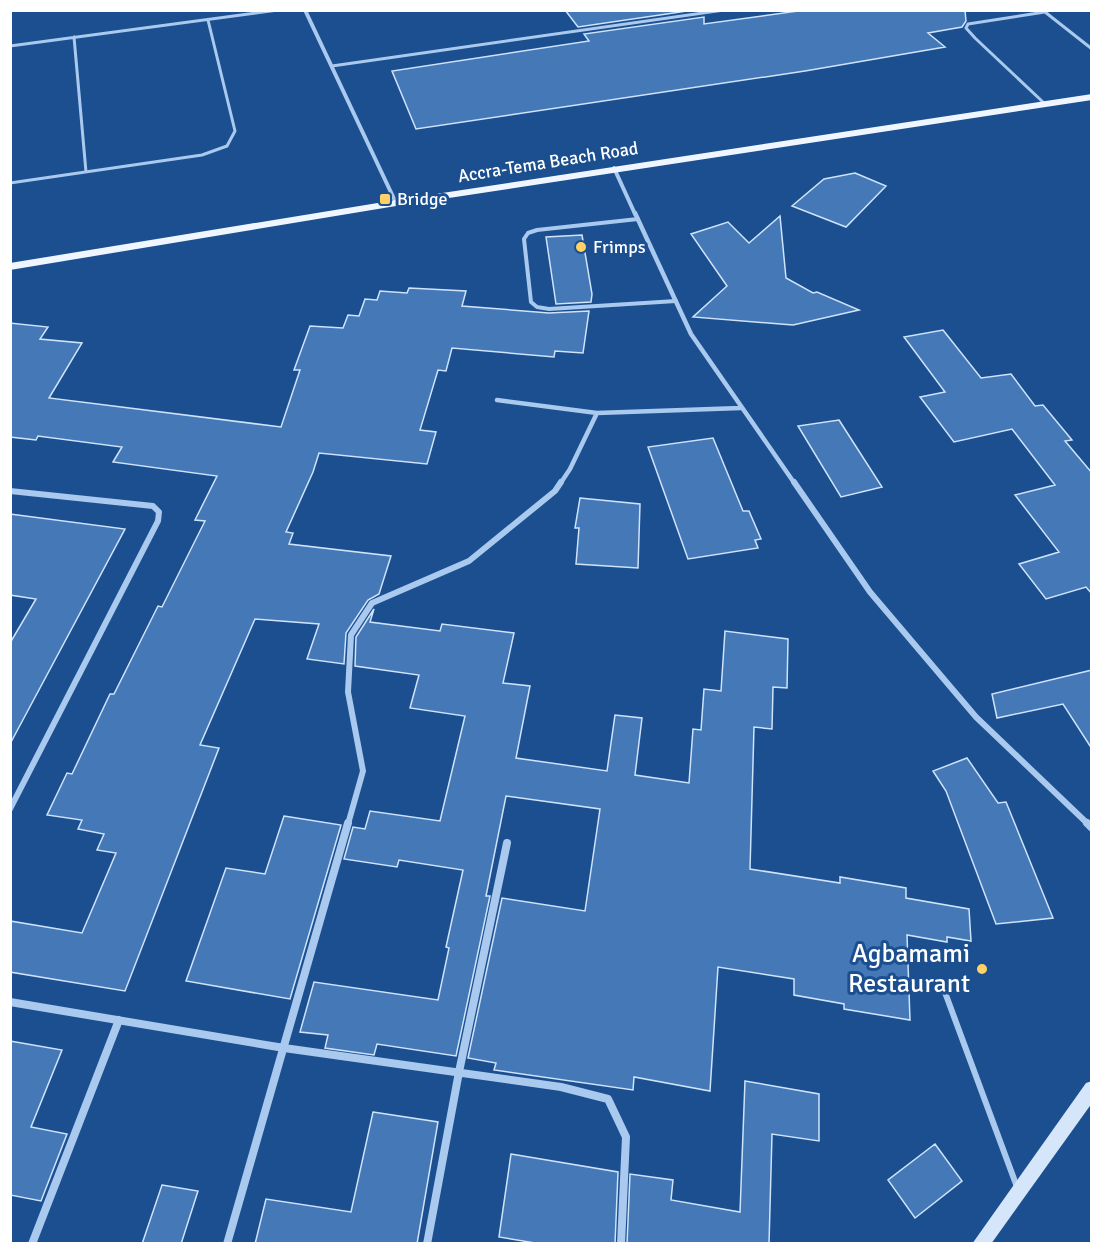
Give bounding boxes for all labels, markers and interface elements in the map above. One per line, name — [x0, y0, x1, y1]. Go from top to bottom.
street label: Accra-Tema Beach Road — [456, 137, 640, 187]
place label: Bridge — [397, 188, 448, 210]
marker: Bridge — [378, 192, 392, 206]
place label: Frimps — [593, 236, 646, 258]
marker: Frimps — [574, 240, 588, 254]
place label: Agbamami Restaurant — [848, 938, 970, 1000]
marker: Agbamami Restaurant — [975, 962, 989, 976]

